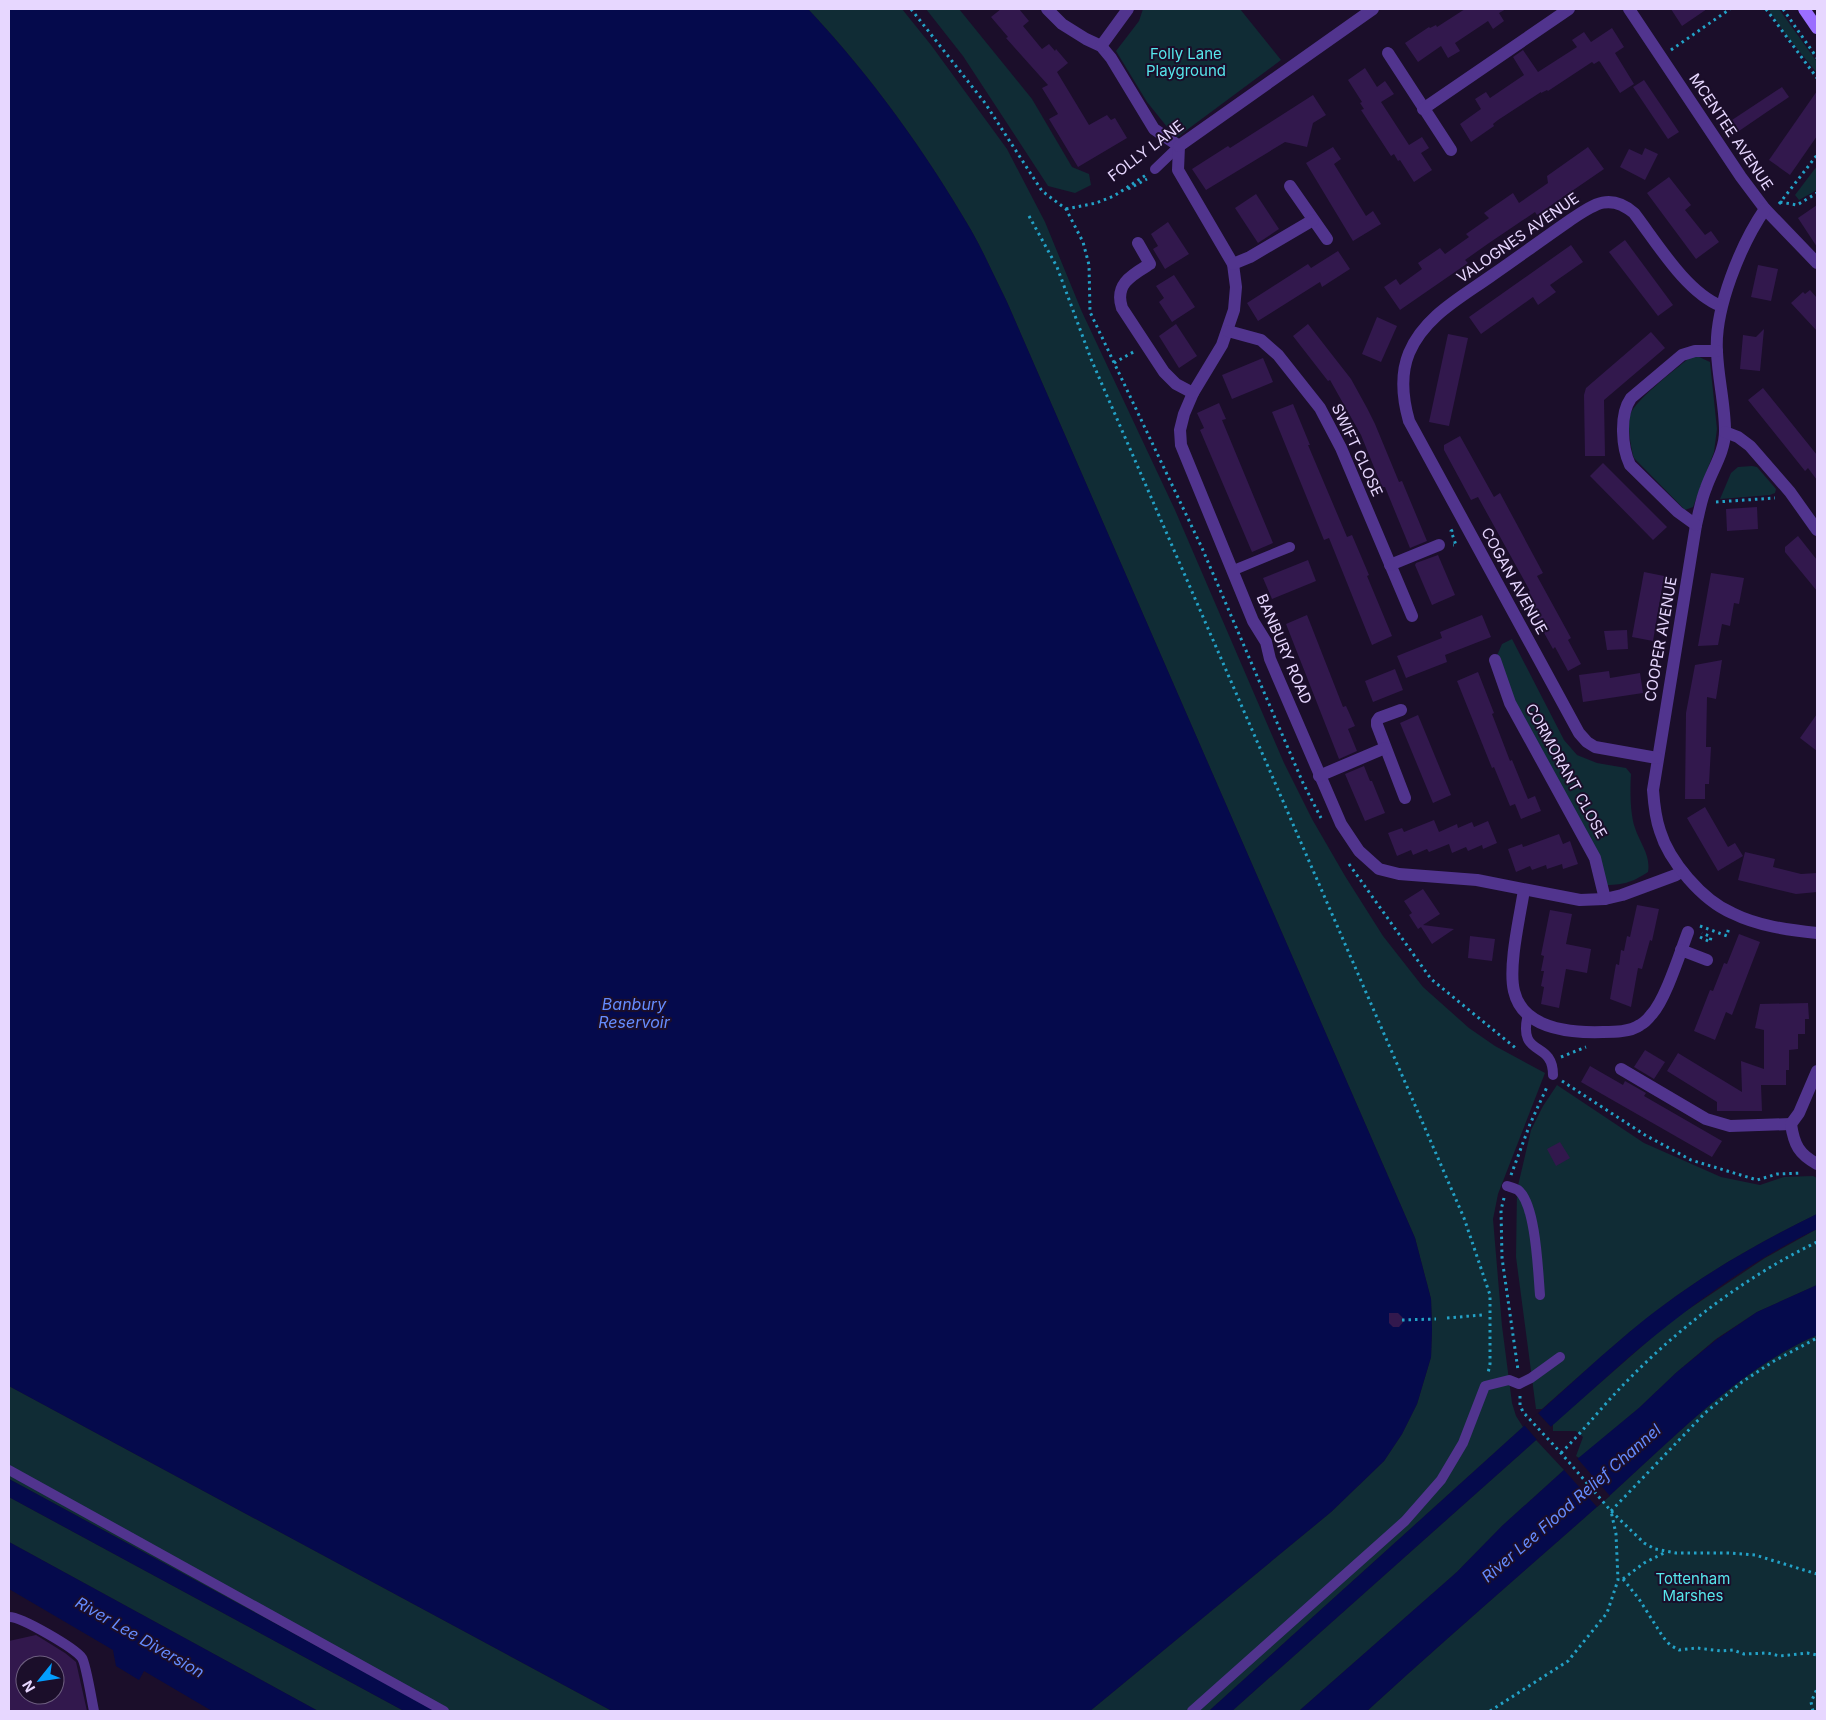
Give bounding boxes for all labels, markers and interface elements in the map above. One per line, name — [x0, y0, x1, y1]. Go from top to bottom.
park label: Folly Lane Playground — [1146, 44, 1226, 80]
street label: MCENTEE AVENUE — [1685, 70, 1778, 194]
street label: FOLLY LANE — [1104, 116, 1187, 185]
street label: VALOGNES AVENUE — [1453, 188, 1582, 287]
street label: SWIFT CLOSE — [1328, 400, 1387, 499]
street label: COGAN AVENUE — [1477, 524, 1552, 638]
street label: COOPER AVENUE — [1640, 575, 1681, 703]
street label: BANBURY ROAD — [1253, 591, 1316, 707]
street label: CORMORANT CLOSE — [1521, 700, 1611, 842]
water label: Banbury Reservoir — [598, 994, 671, 1032]
water label: River Lee Flood Relief Channel — [1477, 1420, 1665, 1586]
park label: Tottenham Marshes — [1656, 1569, 1730, 1605]
water label: River Lee Diversion — [72, 1592, 208, 1682]
north arrow — [15, 1655, 65, 1705]
text: N — [18, 1678, 38, 1696]

